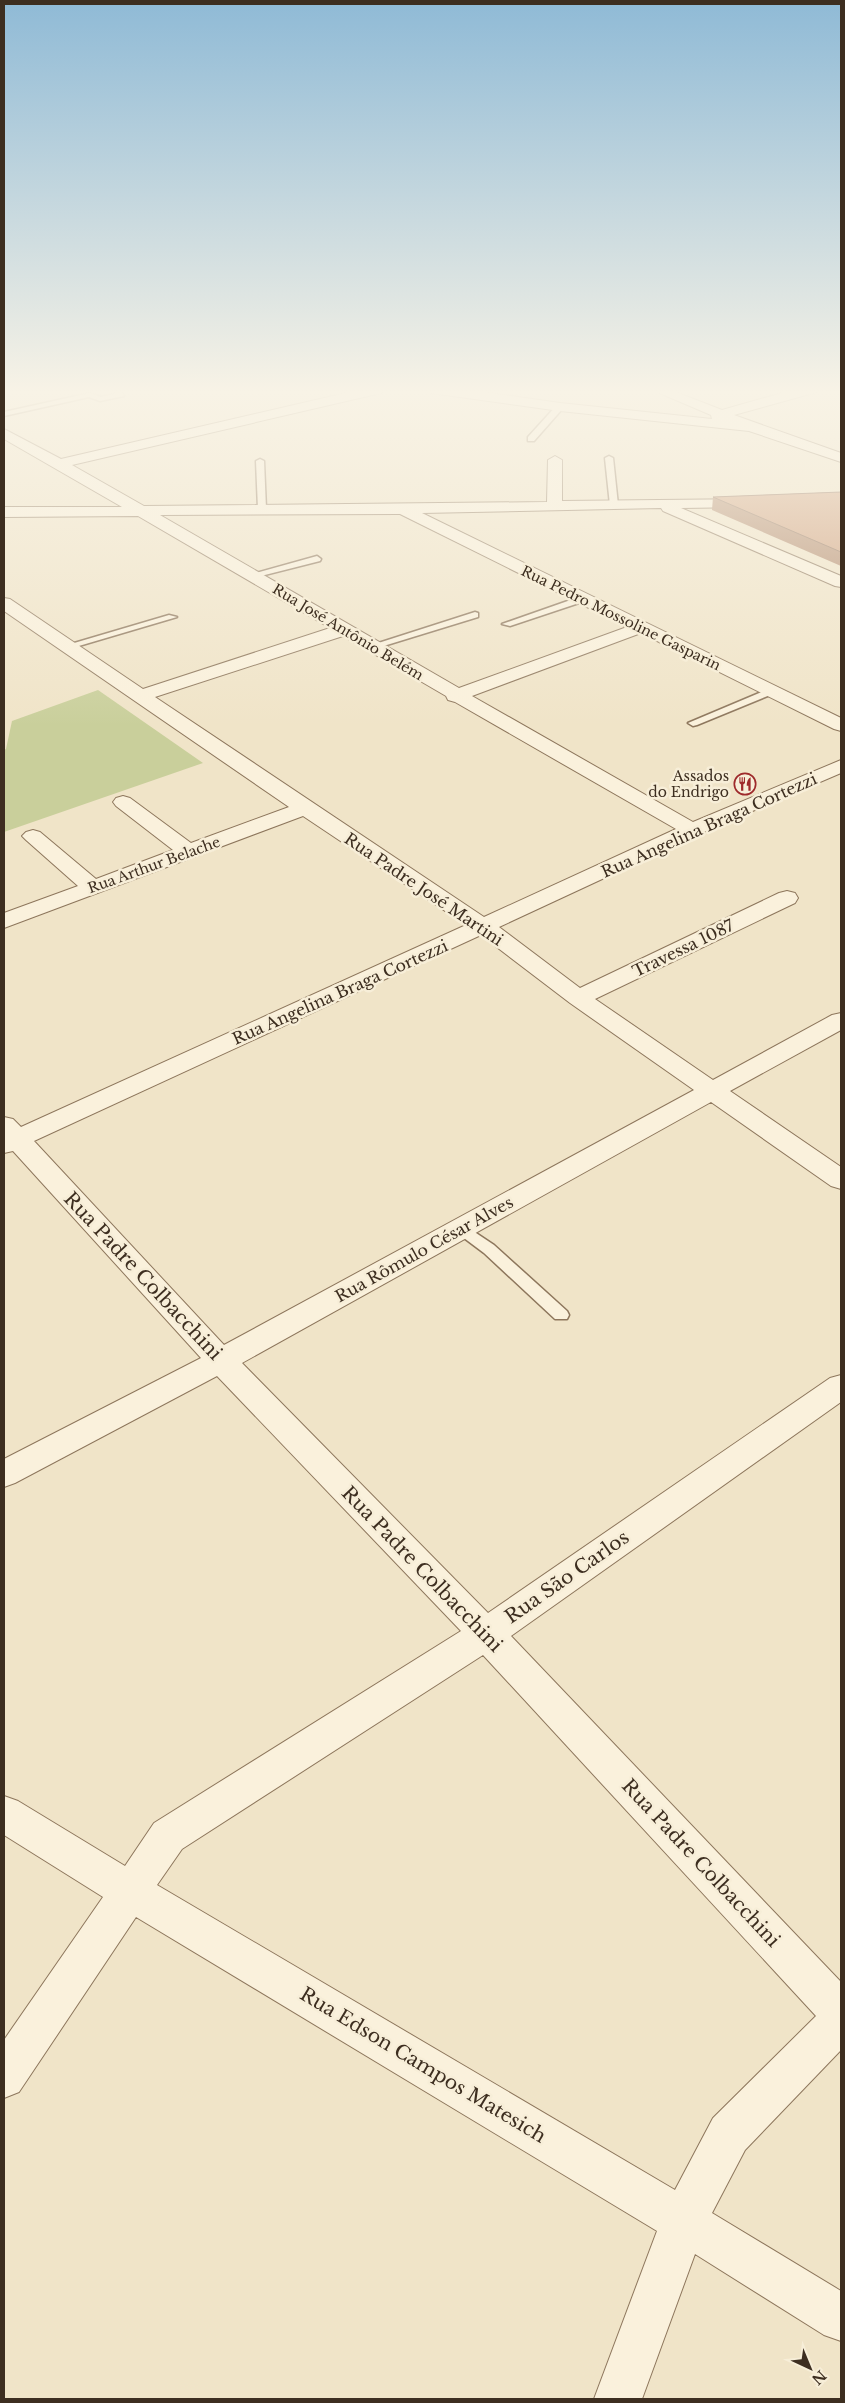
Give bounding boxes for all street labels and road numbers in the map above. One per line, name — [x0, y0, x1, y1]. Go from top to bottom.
street label: Rua Pedro Mossoline Gasparin — [518, 562, 724, 674]
street label: Rua José Antônio Belém — [269, 580, 427, 684]
street label: Rua Angelina Braga Cortezzi — [598, 768, 820, 882]
street label: Rua Padre José Martini — [341, 828, 508, 950]
street label: Rua Arthur Belache — [85, 833, 223, 897]
street label: Travessa 1087 — [629, 914, 738, 981]
street label: Rua Angelina Braga Cortezzi — [229, 935, 451, 1049]
street label: Rua Padre Colbacchini — [59, 1187, 227, 1365]
street label: Rua Rômulo César Alves — [332, 1192, 516, 1306]
street label: Rua Padre Colbacchini — [337, 1481, 507, 1657]
street label: Rua São Carlos — [501, 1526, 633, 1628]
street label: Rua Padre Colbacchini — [617, 1774, 785, 1952]
street label: Rua Edson Campos Matesich — [296, 1982, 550, 2148]

